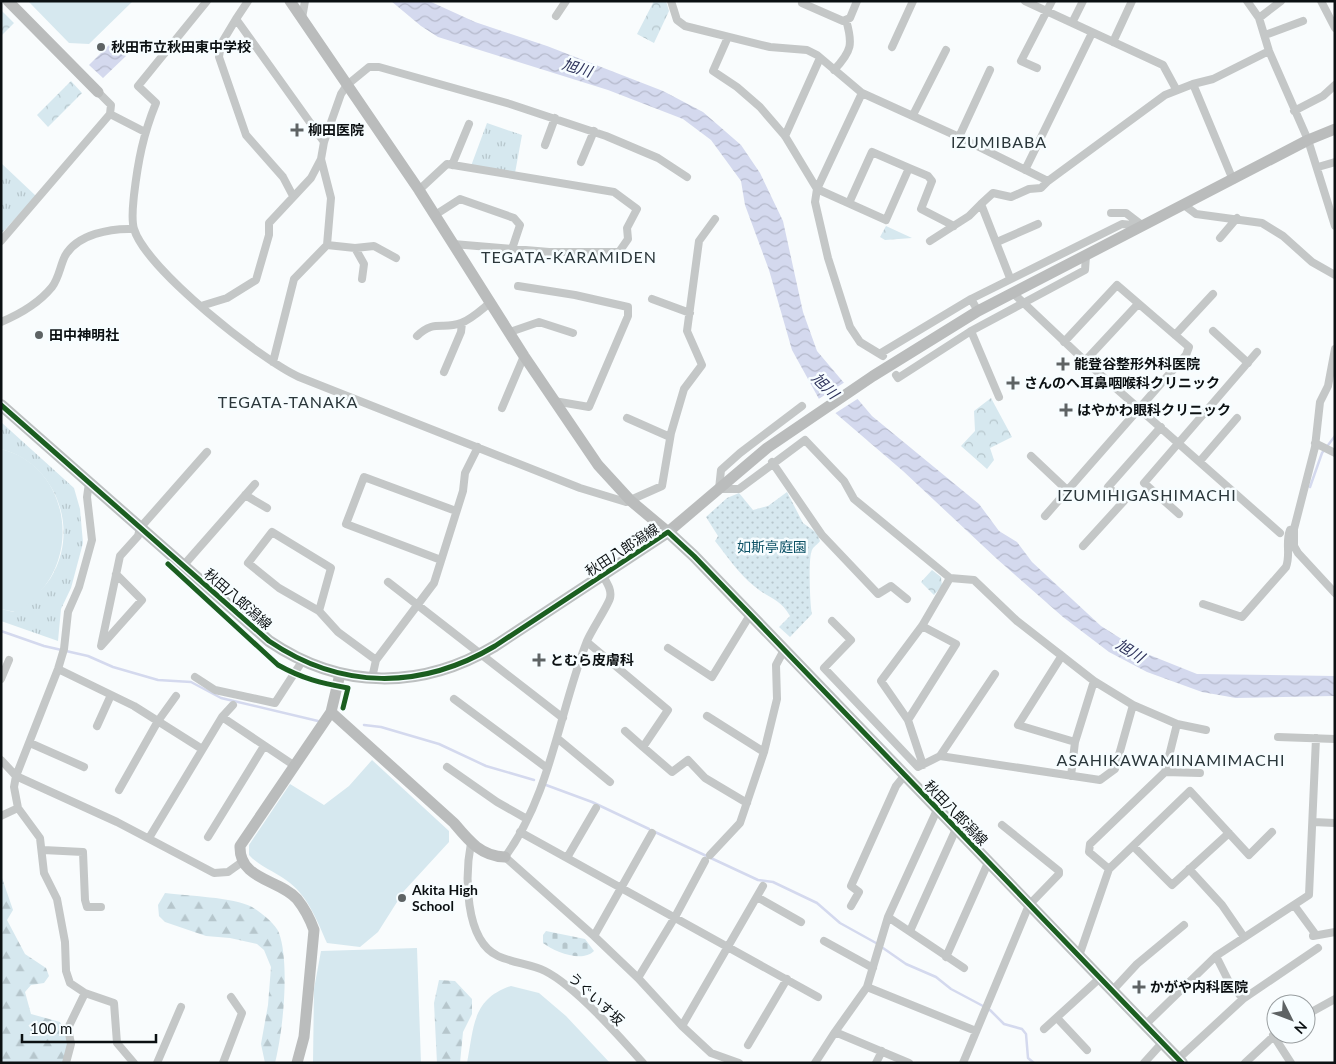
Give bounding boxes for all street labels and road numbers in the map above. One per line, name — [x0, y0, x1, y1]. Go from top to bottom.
street label: 秋田八郎潟線 — [582, 520, 662, 580]
street label: 秋田八郎潟線 — [201, 565, 276, 633]
street label: 秋田八郎潟線 — [921, 777, 992, 849]
street label: うぐいす坂 — [565, 969, 628, 1029]

